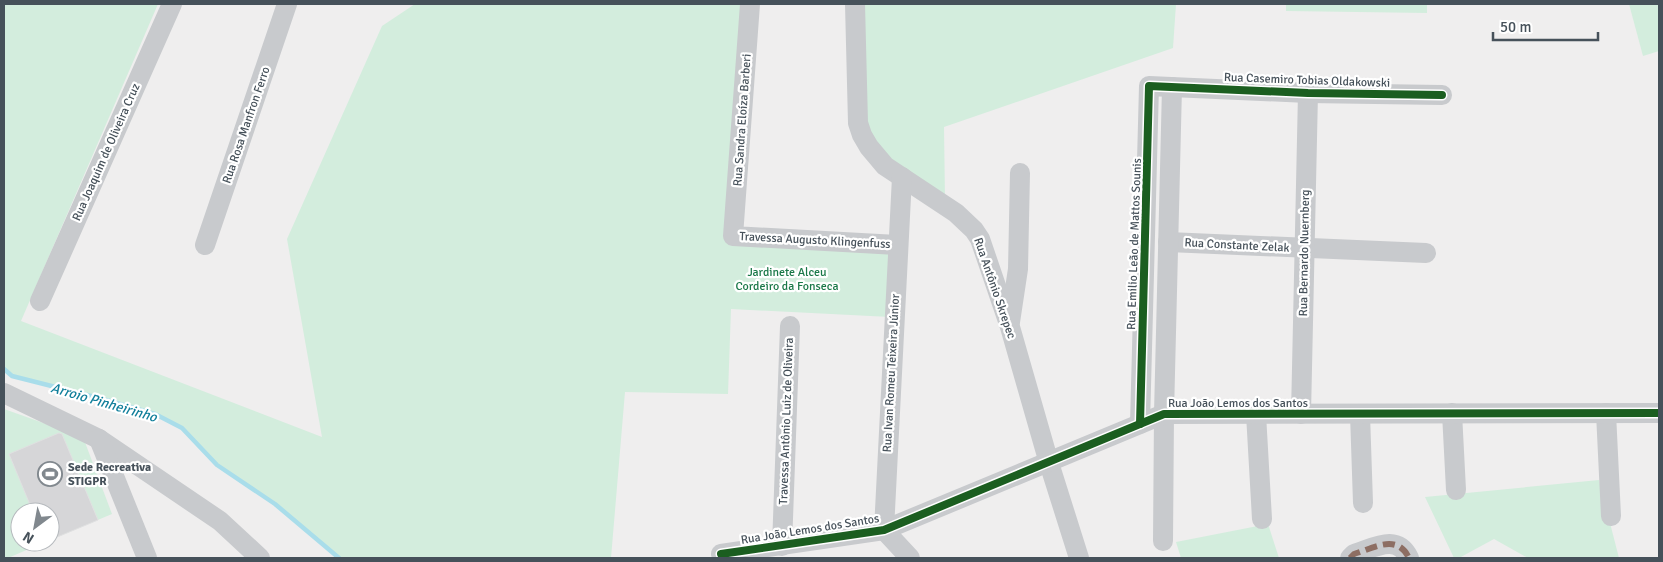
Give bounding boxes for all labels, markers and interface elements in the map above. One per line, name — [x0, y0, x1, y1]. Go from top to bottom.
scale bar — [1493, 10, 1598, 42]
text: 50 m — [1500, 18, 1531, 36]
street label: Rua Sandra Eloíza Barberi — [730, 53, 755, 187]
street label: Rua Rosa Manfron Ferro — [219, 65, 273, 185]
street label: Rua Casemiro Tobias Oldakowski — [1224, 70, 1390, 91]
street label: Rua Joaquim de Oliveira Cruz — [69, 81, 144, 223]
street label: Rua Emilio Leão de Mattos Sounis — [1124, 158, 1145, 330]
street label: Rua Bernardo Nuernberg — [1296, 190, 1313, 316]
street label: Travessa Augusto Klingenfuss — [739, 229, 891, 252]
street label: Rua Constante Zelak — [1184, 235, 1290, 256]
street label: Rua Antônio Skrepec — [970, 236, 1019, 341]
park label: Jardinete Alceu Cordeiro da Fonseca — [735, 265, 839, 294]
street label: Rua Ivan Romeu Teixeira Júnior — [880, 293, 903, 453]
street label: Travessa Antônio Luiz de Oliveira — [776, 337, 797, 505]
water label: Arroio Pinheirinho — [49, 379, 160, 426]
street label: Rua João Lemos dos Santos — [1168, 396, 1308, 411]
place label: Sede Recreativa STIGPR — [68, 460, 151, 489]
sports icon: Sede Recreativa STIGPR — [37, 461, 63, 487]
north arrow — [10, 502, 60, 552]
street label: Rua João Lemos dos Santos — [740, 511, 880, 548]
text: N — [20, 528, 37, 547]

